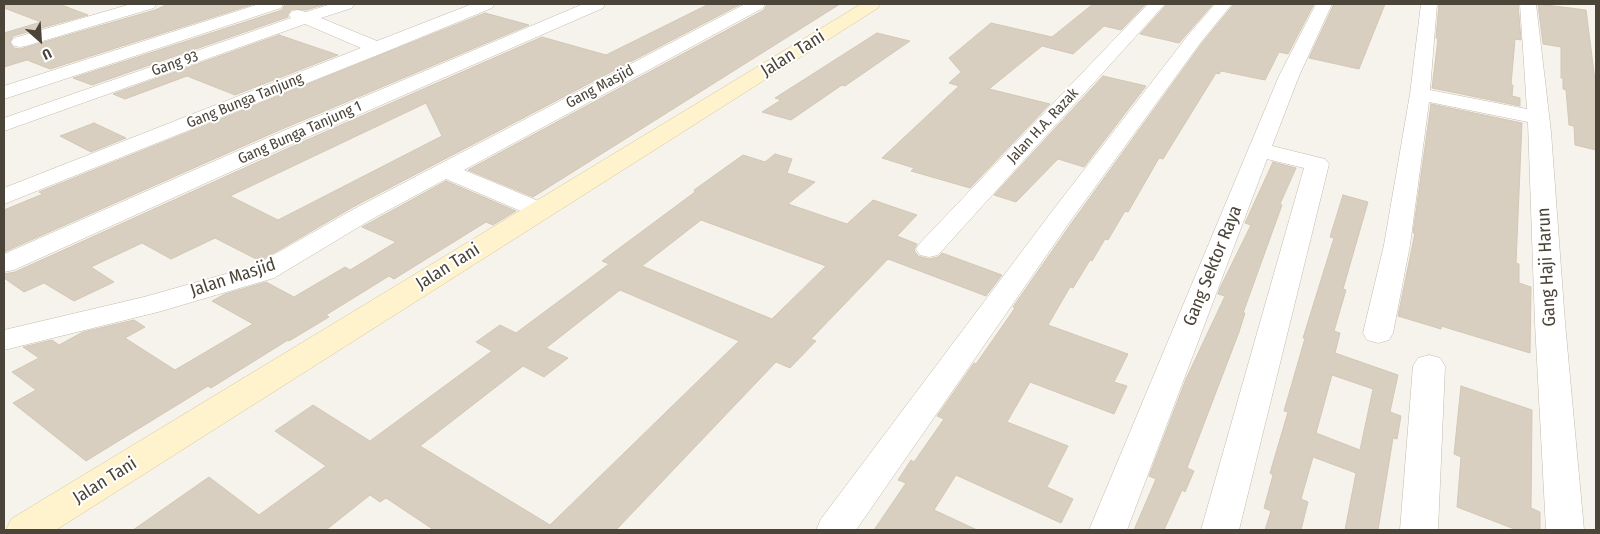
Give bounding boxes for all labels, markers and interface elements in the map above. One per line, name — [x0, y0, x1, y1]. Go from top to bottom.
north arrow — [15, 15, 65, 65]
street label: Jalan Tani — [757, 26, 829, 82]
text: U — [39, 44, 54, 63]
street label: Gang 93 — [149, 48, 201, 80]
street label: Gang Masjid — [563, 62, 637, 112]
street label: Gang Bunga Tanjung — [184, 69, 306, 133]
street label: Jalan H.A. Razak — [1004, 85, 1082, 167]
street label: Gang Bunga Tanjung 1 — [235, 98, 365, 168]
street label: Gang Sektor Raya — [1179, 203, 1247, 329]
street label: Gang Haji Harun — [1533, 207, 1561, 327]
street label: Jalan Tani — [412, 239, 484, 295]
street label: Jalan Masjid — [188, 254, 278, 302]
street label: Jalan Tani — [69, 453, 141, 509]

